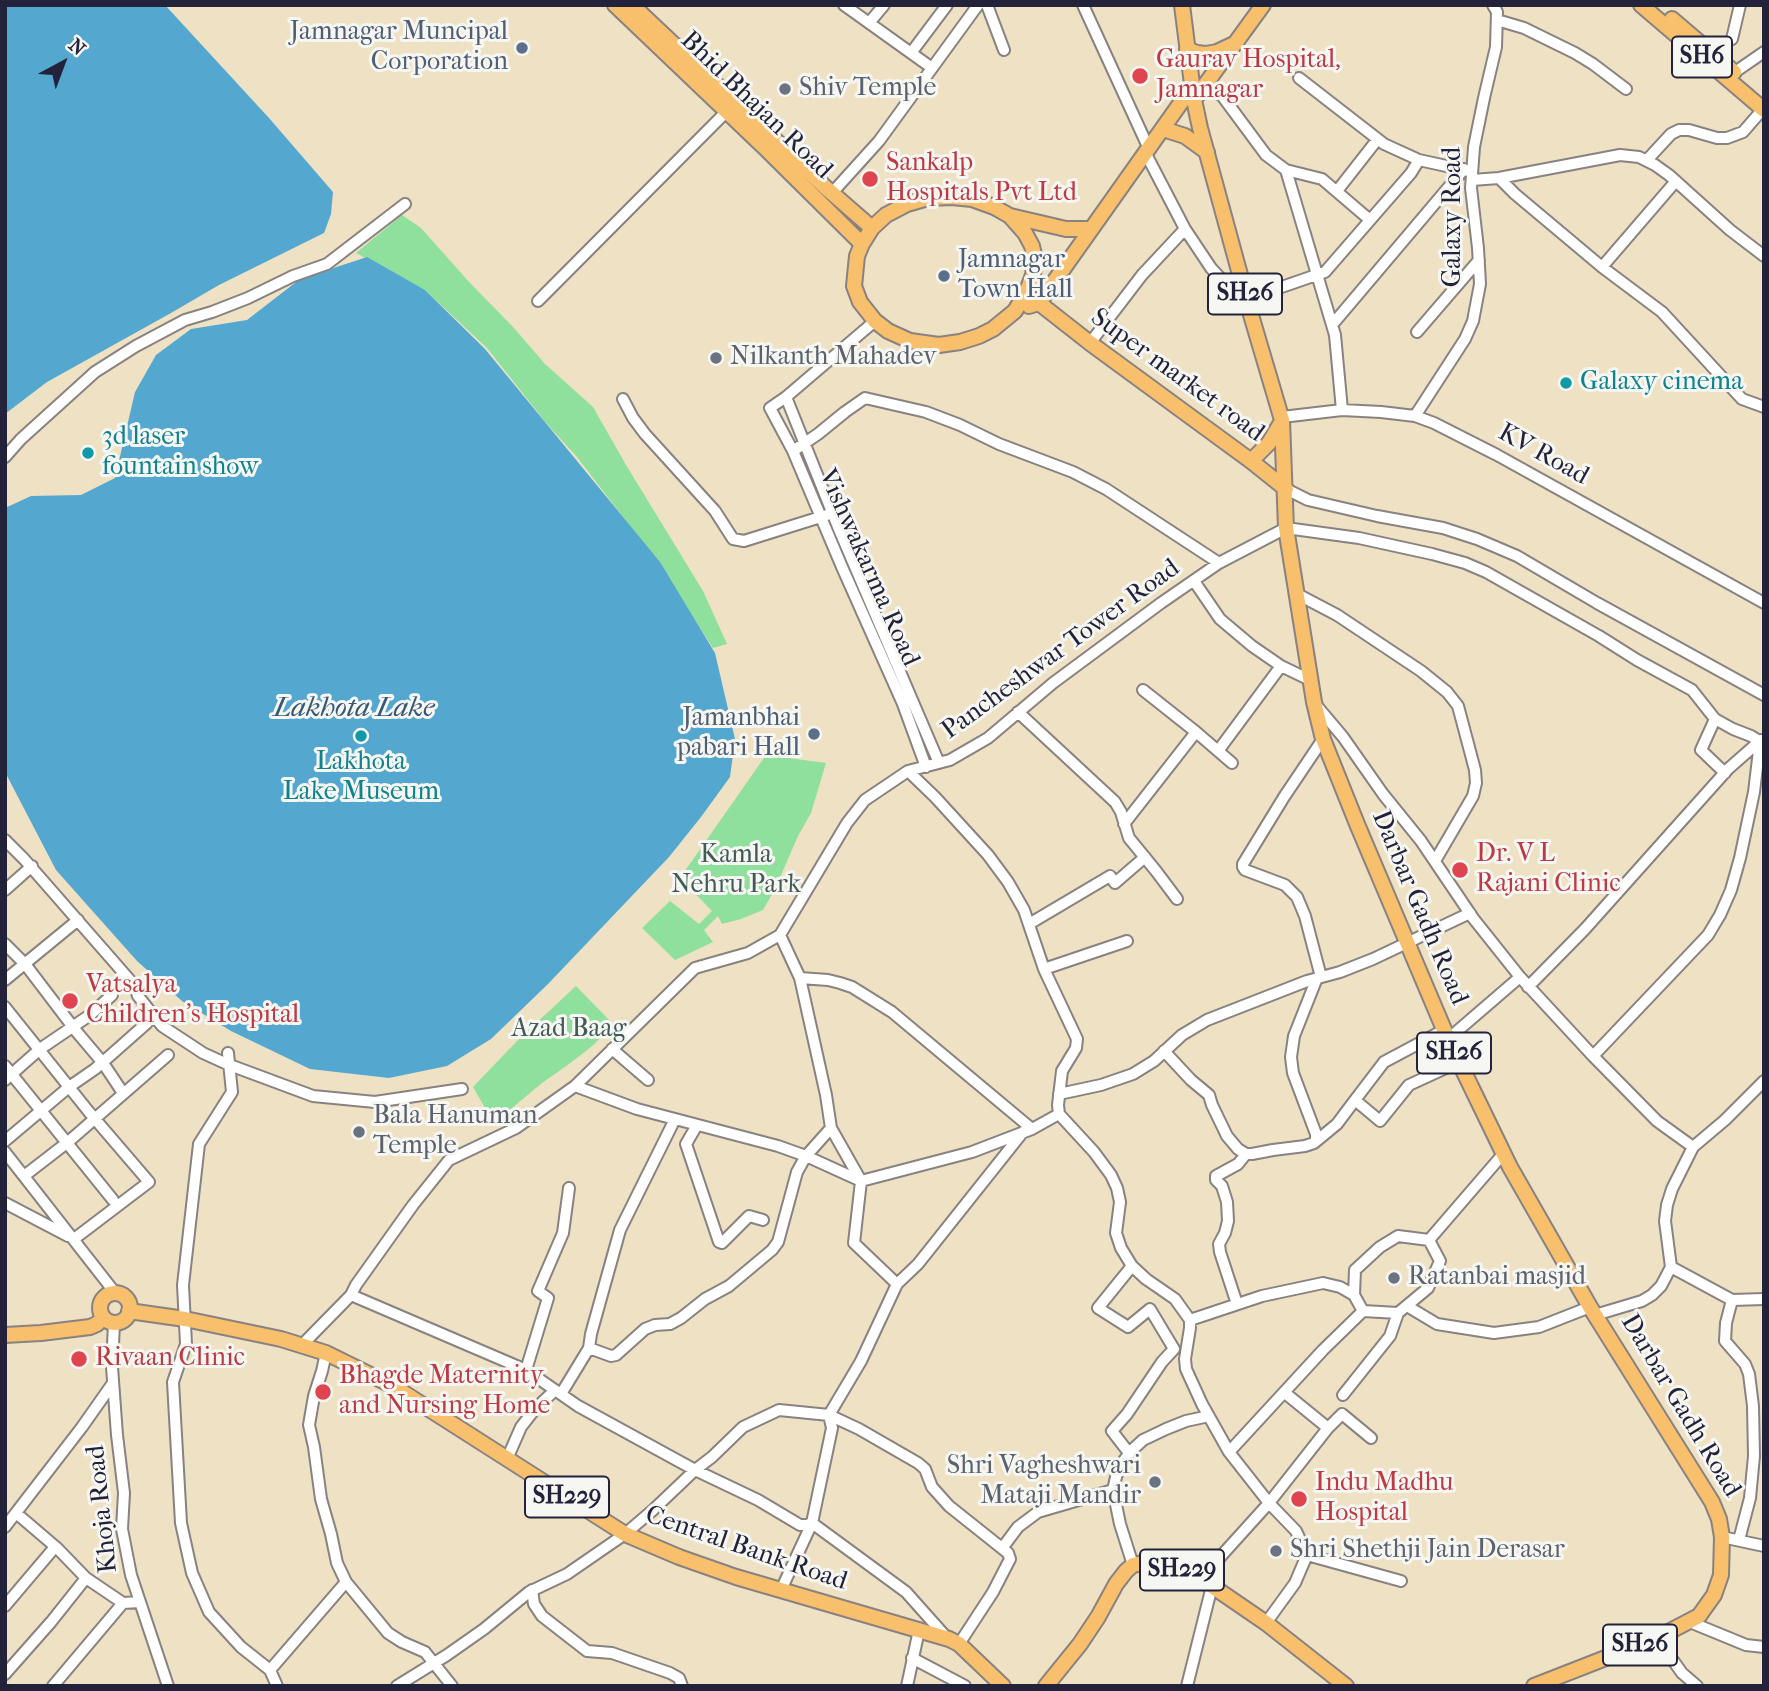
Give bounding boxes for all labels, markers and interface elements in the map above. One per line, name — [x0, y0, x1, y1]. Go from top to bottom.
place label: Jamnagar Muncipal Corporation — [290, 17, 508, 78]
street label: Bhid Bhajan Road — [673, 25, 839, 187]
north arrow — [28, 28, 98, 98]
text: N — [64, 34, 89, 60]
road number: SH6 — [1672, 36, 1732, 78]
marker: Jamnagar Muncipal Corporation — [514, 40, 530, 56]
place label: Gaurav Hospital, Jamnagar — [1156, 45, 1341, 106]
marker: Gaurav Hospital, Jamnagar — [1130, 66, 1150, 86]
place label: Shiv Temple — [799, 73, 936, 105]
marker: Shiv Temple — [777, 81, 793, 97]
street label: Galaxy Road — [1438, 147, 1470, 287]
place label: Sankalp Hospitals Pvt Ltd — [886, 148, 1077, 210]
marker: Sankalp Hospitals Pvt Ltd — [860, 169, 880, 189]
place label: Jamnagar Town Hall — [958, 245, 1073, 306]
marker: Jamnagar Town Hall — [936, 268, 952, 284]
road number: SH26 — [1208, 274, 1282, 314]
street label: Super market road — [1084, 303, 1270, 449]
place label: Nilkanth Mahadev — [730, 342, 936, 374]
marker: Nilkanth Mahadev — [708, 350, 724, 366]
place label: Galaxy cinema — [1580, 367, 1743, 399]
marker: Galaxy cinema — [1558, 375, 1574, 391]
street label: KV Road — [1492, 417, 1594, 493]
place label: 3d laser fountain show — [102, 422, 258, 484]
marker: 3d laser fountain show — [80, 445, 96, 461]
street label: Vishwakarma Road — [810, 465, 926, 671]
street label: Pancheshwar Tower Road — [936, 553, 1186, 747]
water label: Lakhota Lake — [274, 692, 434, 726]
place label: Jamanbhai pabari Hall — [677, 703, 800, 764]
marker: Jamanbhai pabari Hall — [806, 726, 822, 742]
marker: Lakhota Lake Museum — [353, 728, 369, 744]
place label: Lakhota Lake Museum — [283, 747, 439, 808]
street label: Darbar Gadh Road — [1364, 806, 1474, 1010]
place label: Dr. V L Rajani Clinic — [1476, 839, 1621, 900]
park label: Kamla Nehru Park — [671, 840, 801, 902]
marker: Dr. V L Rajani Clinic — [1450, 860, 1470, 880]
place label: Vatsalya Children's Hospital — [86, 970, 299, 1032]
marker: Vatsalya Children's Hospital — [60, 991, 80, 1011]
park label: Azad Baag — [512, 1014, 626, 1046]
road number: SH26 — [1417, 1032, 1491, 1073]
place label: Bala Hanuman Temple — [373, 1101, 538, 1162]
marker: Bala Hanuman Temple — [351, 1124, 367, 1140]
place label: Ratanbai masjid — [1408, 1262, 1586, 1294]
marker: Ratanbai masjid — [1386, 1270, 1402, 1286]
street label: Darbar Gadh Road — [1613, 1309, 1747, 1503]
place label: Rivaan Clinic — [95, 1343, 245, 1375]
marker: Rivaan Clinic — [69, 1349, 89, 1369]
place label: Bhagde Maternity and Nursing Home — [339, 1361, 550, 1422]
marker: Bhagde Maternity and Nursing Home — [313, 1382, 333, 1402]
street label: Khoja Road — [81, 1443, 125, 1575]
place label: Shri Vagheshwari Mataji Mandir — [947, 1451, 1141, 1512]
place label: Indu Madhu Hospital — [1315, 1468, 1453, 1530]
marker: Shri Vagheshwari Mataji Mandir — [1147, 1474, 1163, 1490]
road number: SH229 — [525, 1476, 609, 1518]
marker: Indu Madhu Hospital — [1289, 1489, 1309, 1509]
street label: Central Bank Road — [641, 1500, 851, 1598]
place label: Shri Shethji Jain Derasar — [1290, 1535, 1565, 1567]
marker: Shri Shethji Jain Derasar — [1268, 1543, 1284, 1559]
road number: SH229 — [1140, 1550, 1224, 1590]
road number: SH26 — [1603, 1624, 1677, 1666]

